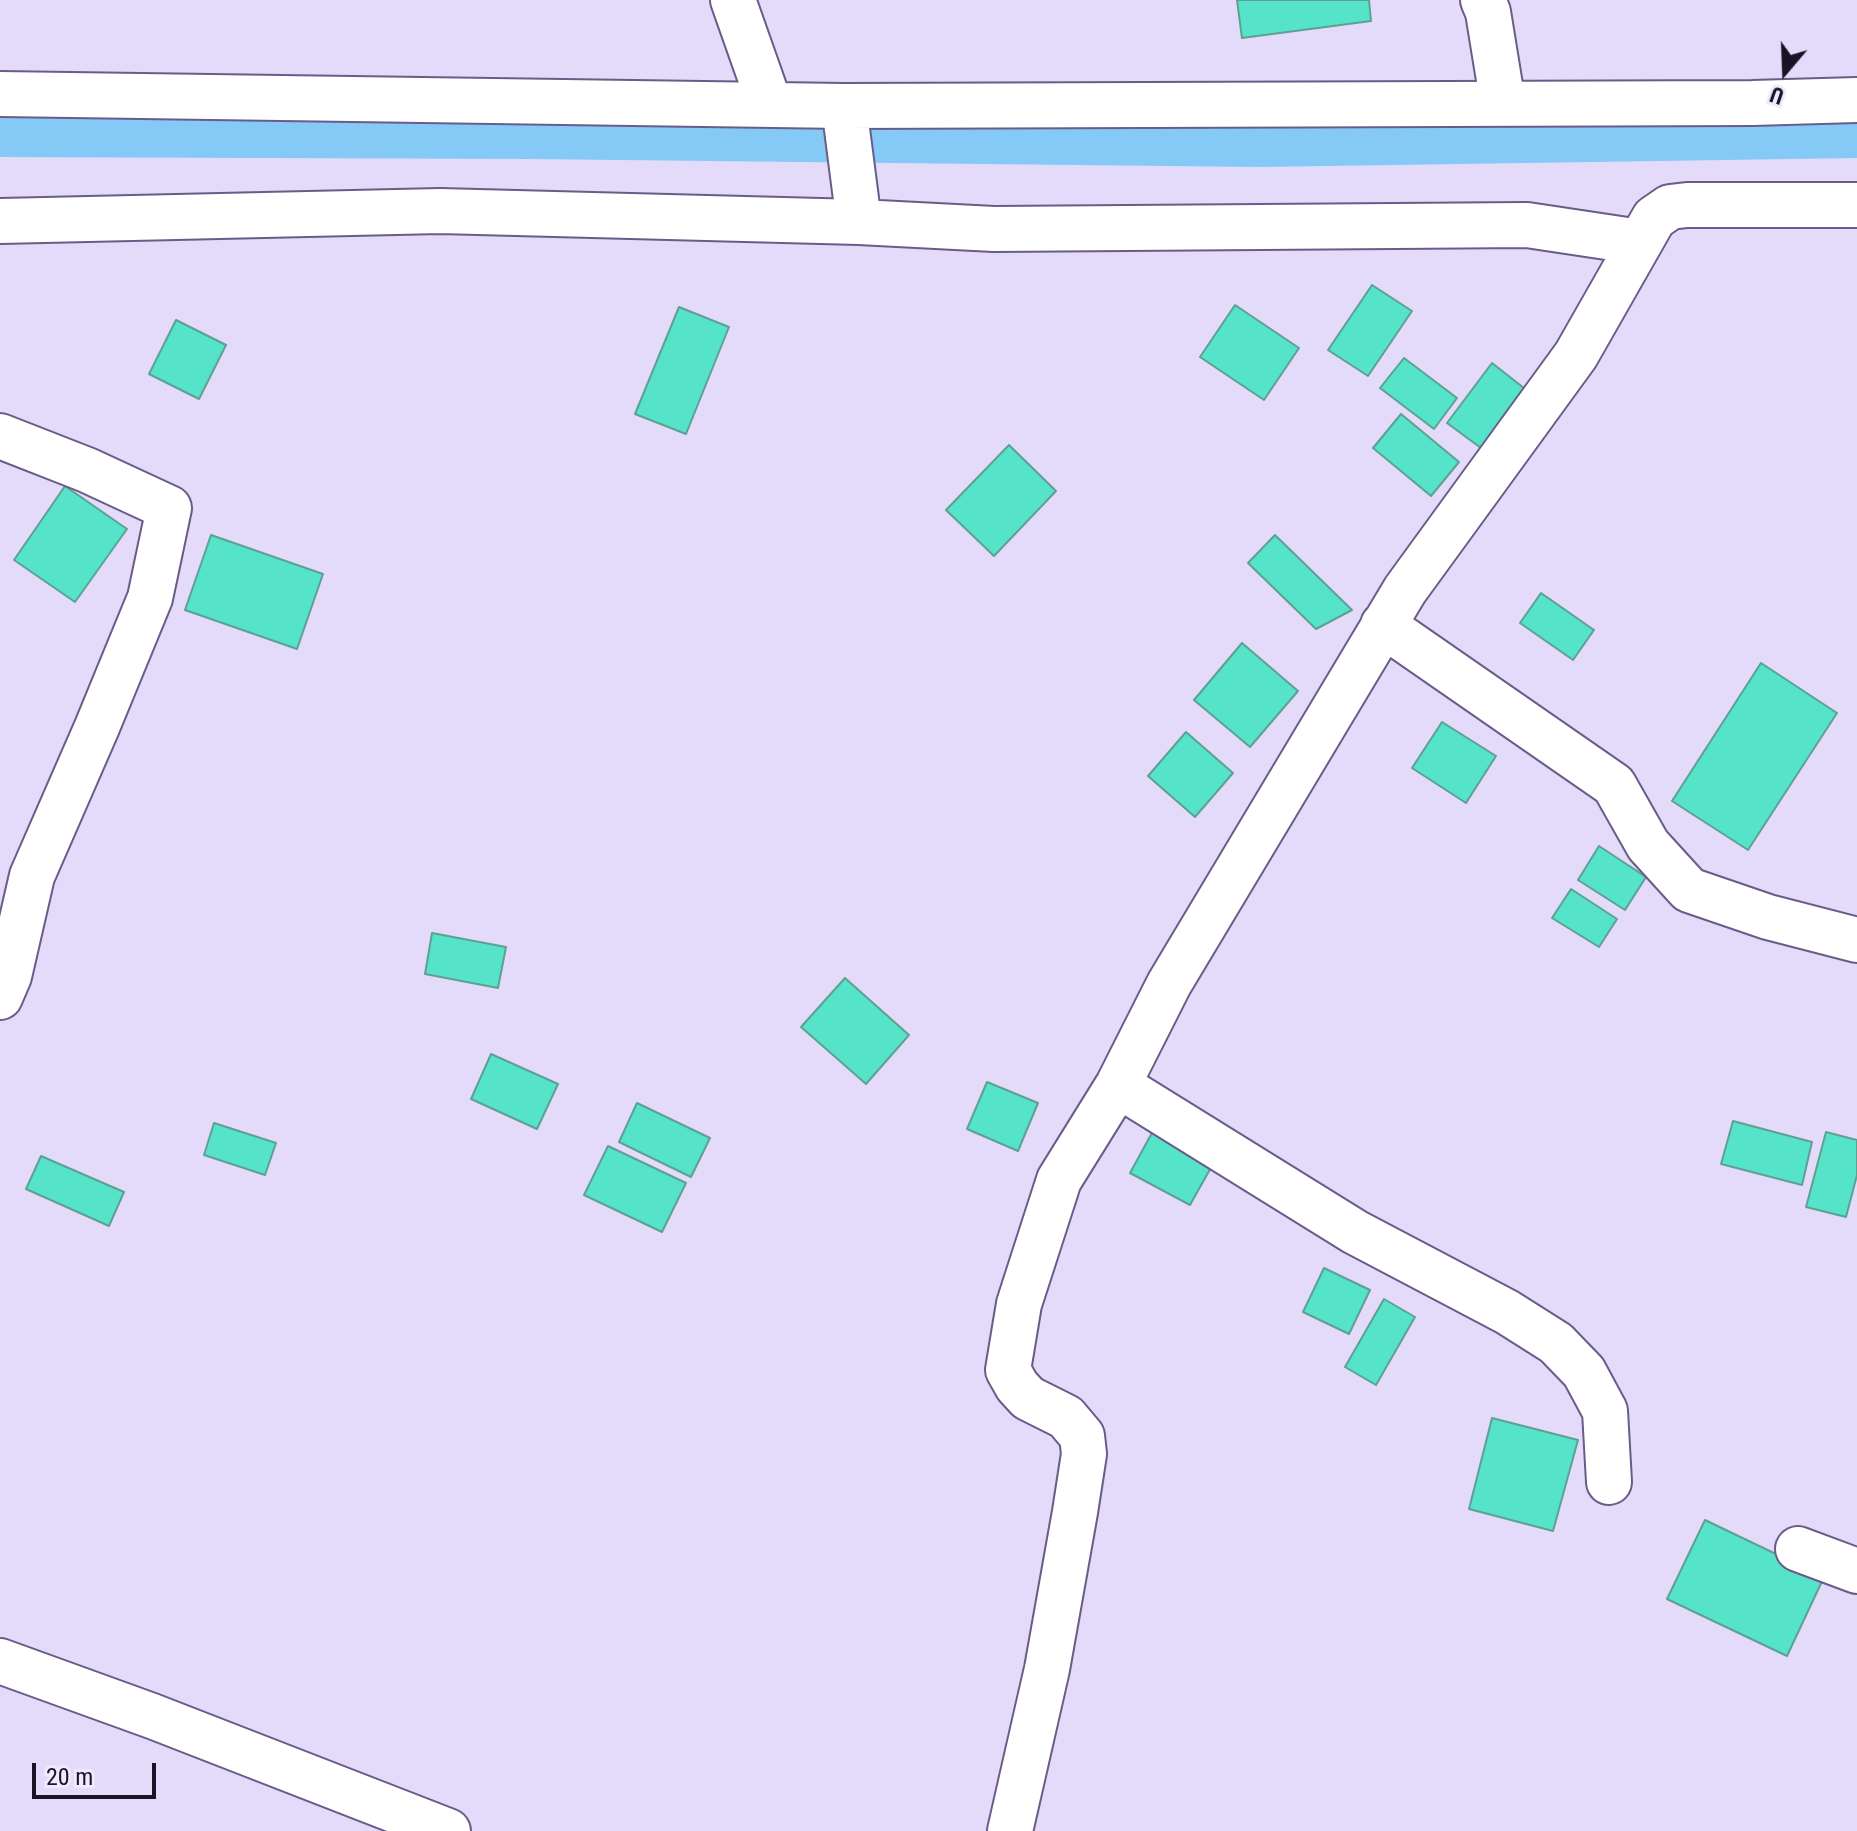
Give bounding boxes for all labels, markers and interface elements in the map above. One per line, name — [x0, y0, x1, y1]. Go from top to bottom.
north arrow — [1745, 32, 1825, 112]
text: U — [1767, 81, 1787, 109]
scale bar — [36, 1747, 160, 1797]
text: 20 m — [46, 1763, 93, 1791]

